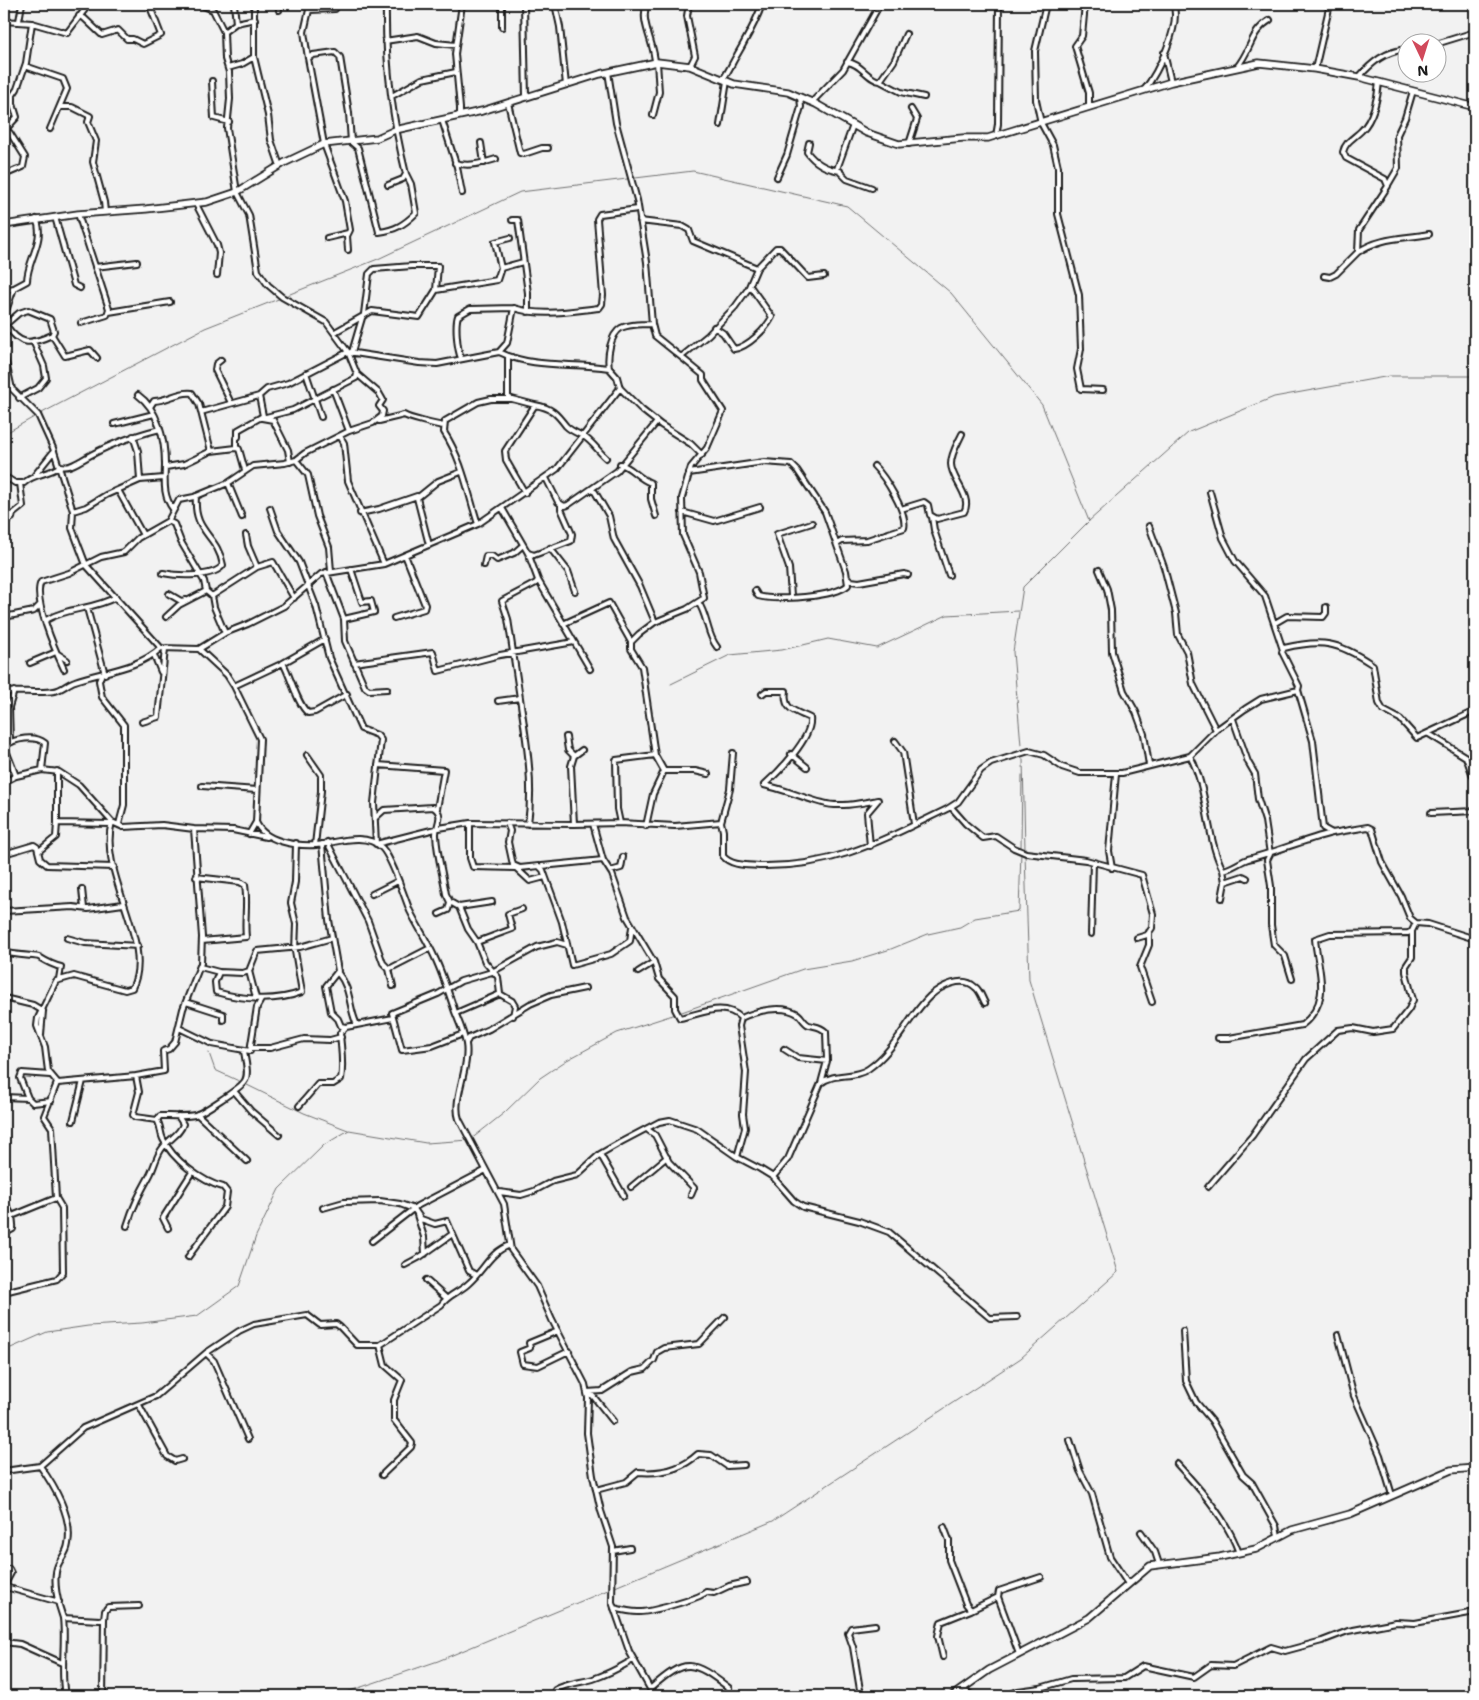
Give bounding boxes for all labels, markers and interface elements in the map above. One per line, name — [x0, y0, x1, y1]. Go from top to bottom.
north arrow — [1396, 32, 1446, 82]
text: N — [1417, 62, 1429, 80]

